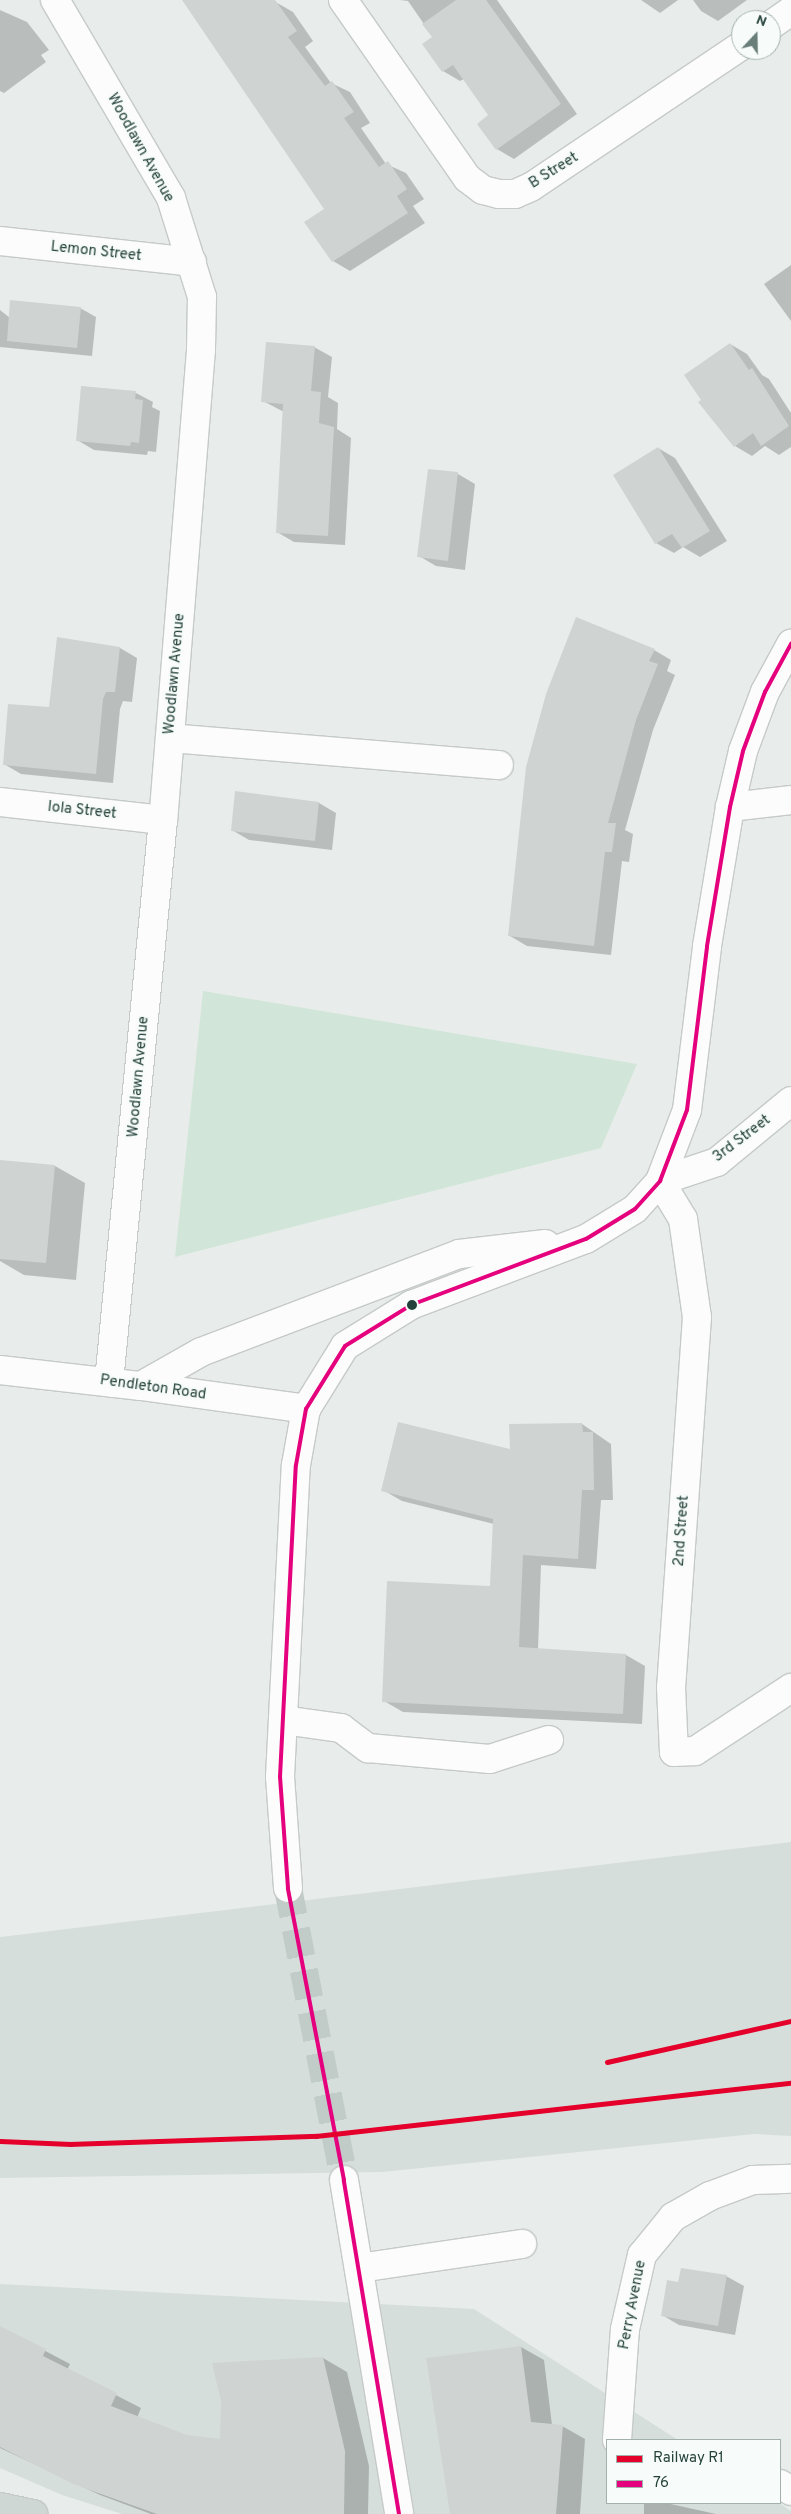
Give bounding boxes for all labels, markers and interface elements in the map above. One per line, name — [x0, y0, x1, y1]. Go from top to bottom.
north arrow — [731, 10, 781, 60]
text: N — [753, 12, 769, 31]
street label: Woodlawn Avenue — [102, 90, 178, 206]
street label: B Street — [526, 149, 582, 193]
street label: Lemon Street — [50, 238, 142, 266]
street label: Woodlawn Avenue — [161, 612, 189, 736]
street label: Iola Street — [47, 798, 117, 824]
street label: Woodlawn Avenue — [125, 1015, 153, 1139]
street label: 3rd Street — [710, 1111, 774, 1167]
unlabelled marker — [407, 1300, 417, 1310]
street label: Pendleton Road — [99, 1372, 207, 1404]
street label: 2nd Street — [671, 1495, 693, 1567]
street label: Perry Avenue — [615, 2259, 651, 2351]
legend — [606, 2439, 781, 2504]
text: Railway R1 — [653, 2449, 724, 2468]
text: 76 — [653, 2474, 669, 2493]

